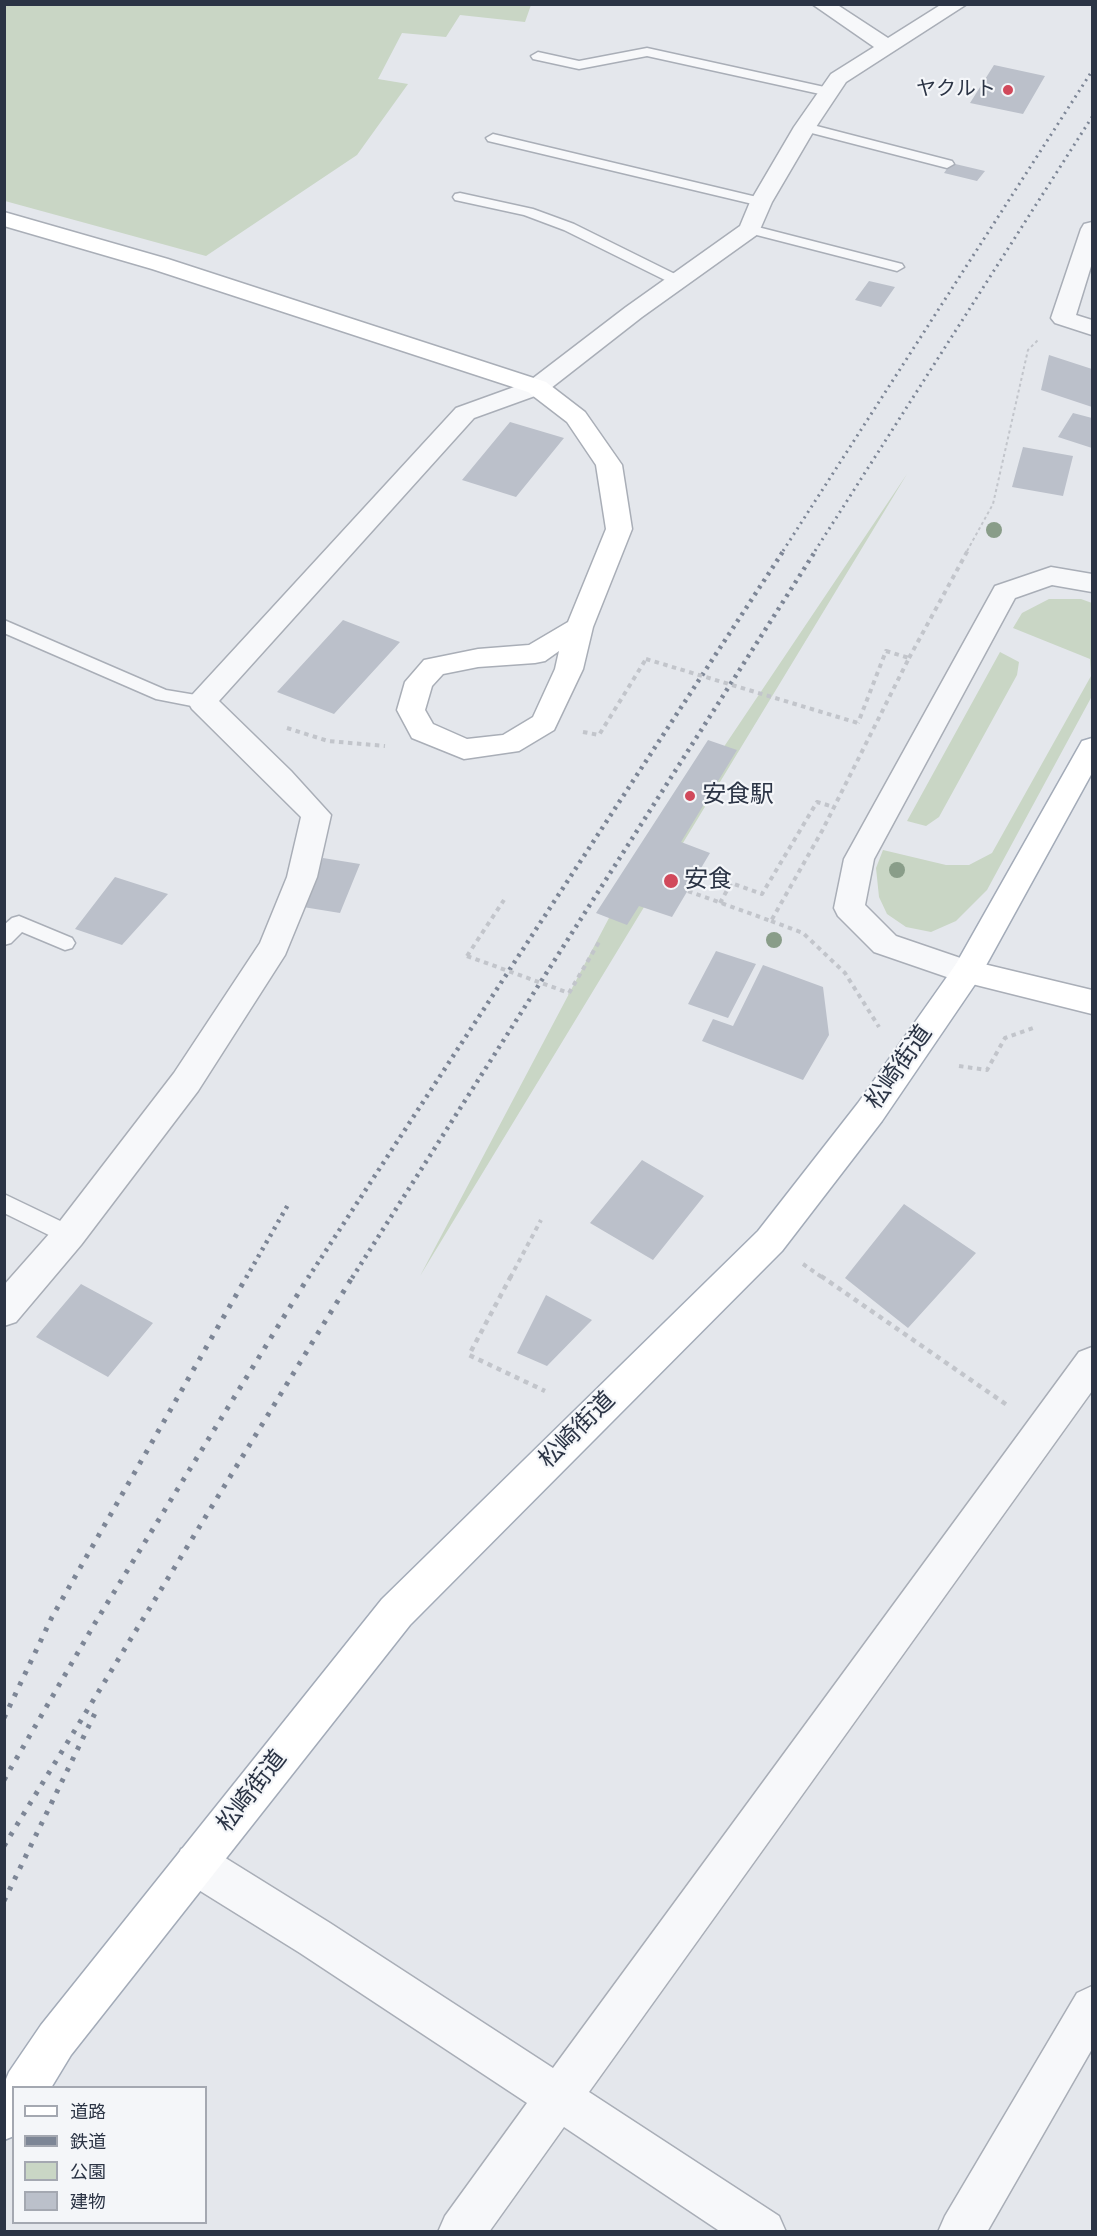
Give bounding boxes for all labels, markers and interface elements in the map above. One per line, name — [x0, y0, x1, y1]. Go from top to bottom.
place label: ヤクルト — [916, 78, 996, 102]
marker: ヤクルト — [1001, 83, 1015, 97]
place label: 安食駅 — [702, 782, 774, 810]
marker: 安食駅 — [683, 789, 697, 803]
place label: 安食 — [684, 867, 732, 895]
marker: 安食 — [662, 872, 680, 890]
street label: 松崎街道 — [861, 1020, 939, 1116]
street label: 松崎街道 — [534, 1387, 622, 1475]
street label: 松崎街道 — [212, 1745, 294, 1839]
legend — [12, 2086, 207, 2224]
text: 道路 — [70, 2099, 106, 2125]
text: 鉄道 — [70, 2129, 106, 2155]
text: 公園 — [70, 2159, 106, 2185]
text: 建物 — [70, 2189, 106, 2215]

